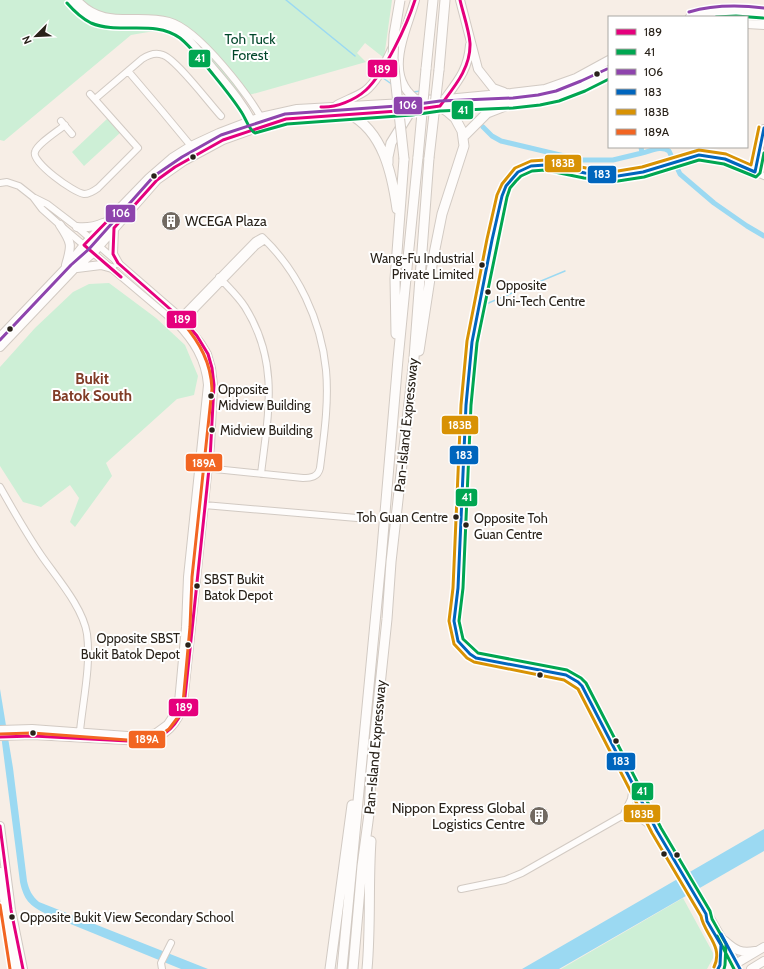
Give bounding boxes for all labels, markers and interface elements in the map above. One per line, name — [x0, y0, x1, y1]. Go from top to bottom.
north arrow — [16, 16, 56, 56]
legend — [608, 16, 748, 148]
text: 189 — [644, 24, 662, 39]
park label: Toh Tuck Forest — [224, 30, 276, 64]
text: N — [19, 34, 35, 46]
text: 41 — [644, 44, 655, 59]
line badge: 41 — [188, 49, 211, 68]
text: 41 — [195, 51, 205, 65]
line badge: 189 — [367, 59, 398, 78]
text: 189 — [374, 62, 390, 76]
text: 106 — [644, 64, 663, 79]
unlabelled marker — [592, 69, 602, 79]
text: 183 — [644, 84, 662, 99]
line badge: 106 — [393, 96, 423, 115]
text: 106 — [399, 98, 417, 112]
line badge: 41 — [451, 100, 474, 120]
text: 41 — [458, 103, 468, 117]
text: 183B — [644, 104, 669, 119]
text: 189A — [644, 124, 670, 139]
unlabelled marker — [188, 152, 198, 162]
line badge: 183B — [544, 154, 582, 173]
text: 183B — [551, 156, 575, 170]
line badge: 183 — [587, 165, 617, 184]
text: 183 — [594, 167, 610, 181]
unlabelled marker — [149, 171, 159, 181]
line badge: 106 — [105, 204, 136, 223]
text: 106 — [112, 206, 130, 220]
building icon: WCEGA Plaza — [160, 210, 182, 232]
place label: WCEGA Plaza — [185, 212, 267, 230]
place label: Wang-Fu Industrial Private Limited — [370, 250, 474, 282]
marker: Wang-Fu Industrial Private Limited — [477, 260, 487, 270]
place label: Opposite Uni-Tech Centre — [496, 277, 586, 309]
marker: Opposite Uni-Tech Centre — [483, 287, 493, 297]
line badge: 189 — [166, 310, 197, 329]
text: 189 — [174, 312, 190, 326]
unlabelled marker — [5, 324, 15, 334]
street label: Pan-Island Expressway — [390, 357, 422, 493]
district label: Bukit Batok South — [52, 370, 132, 405]
place label: Opposite Midview Building — [218, 381, 311, 413]
marker: Opposite Midview Building — [206, 391, 216, 401]
line badge: 183B — [441, 415, 479, 435]
text: 183B — [448, 418, 472, 432]
place label: Midview Building — [220, 422, 313, 438]
marker: Midview Building — [207, 425, 217, 435]
line badge: 183 — [449, 445, 479, 465]
text: 183 — [456, 448, 472, 462]
line badge: 189A — [185, 453, 223, 472]
text: 189A — [192, 456, 216, 470]
line badge: 41 — [455, 488, 478, 507]
text: 41 — [462, 490, 472, 504]
place label: Toh Guan Centre — [356, 509, 448, 525]
place label: Opposite Toh Guan Centre — [474, 510, 548, 542]
marker: Toh Guan Centre — [451, 512, 461, 522]
marker: Opposite Toh Guan Centre — [461, 520, 471, 530]
place label: SBST Bukit Batok Depot — [204, 571, 273, 603]
marker: SBST Bukit Batok Depot — [192, 581, 202, 591]
place label: Opposite SBST Bukit Batok Depot — [81, 630, 181, 662]
marker: Opposite SBST Bukit Batok Depot — [183, 640, 193, 650]
unlabelled marker — [535, 670, 545, 680]
street label: Pan-Island Expressway — [360, 679, 390, 815]
line badge: 189 — [168, 698, 199, 717]
text: 189 — [176, 700, 192, 714]
unlabelled marker — [28, 728, 38, 738]
line badge: 189A — [128, 730, 166, 749]
text: 189A — [135, 732, 159, 746]
unlabelled marker — [611, 736, 621, 746]
line badge: 183 — [606, 752, 636, 771]
text: 183 — [613, 754, 629, 768]
line badge: 41 — [631, 782, 654, 801]
text: 41 — [637, 784, 647, 798]
place label: Nippon Express Global Logistics Centre — [392, 799, 526, 833]
line badge: 183B — [623, 804, 661, 823]
building icon: Nippon Express Global Logistics Centre — [528, 805, 550, 827]
text: 183B — [630, 807, 654, 821]
unlabelled marker — [659, 849, 669, 859]
unlabelled marker — [672, 850, 682, 860]
place label: Opposite Bukit View Secondary School — [20, 909, 234, 925]
marker: Opposite Bukit View Secondary School — [7, 912, 17, 922]

